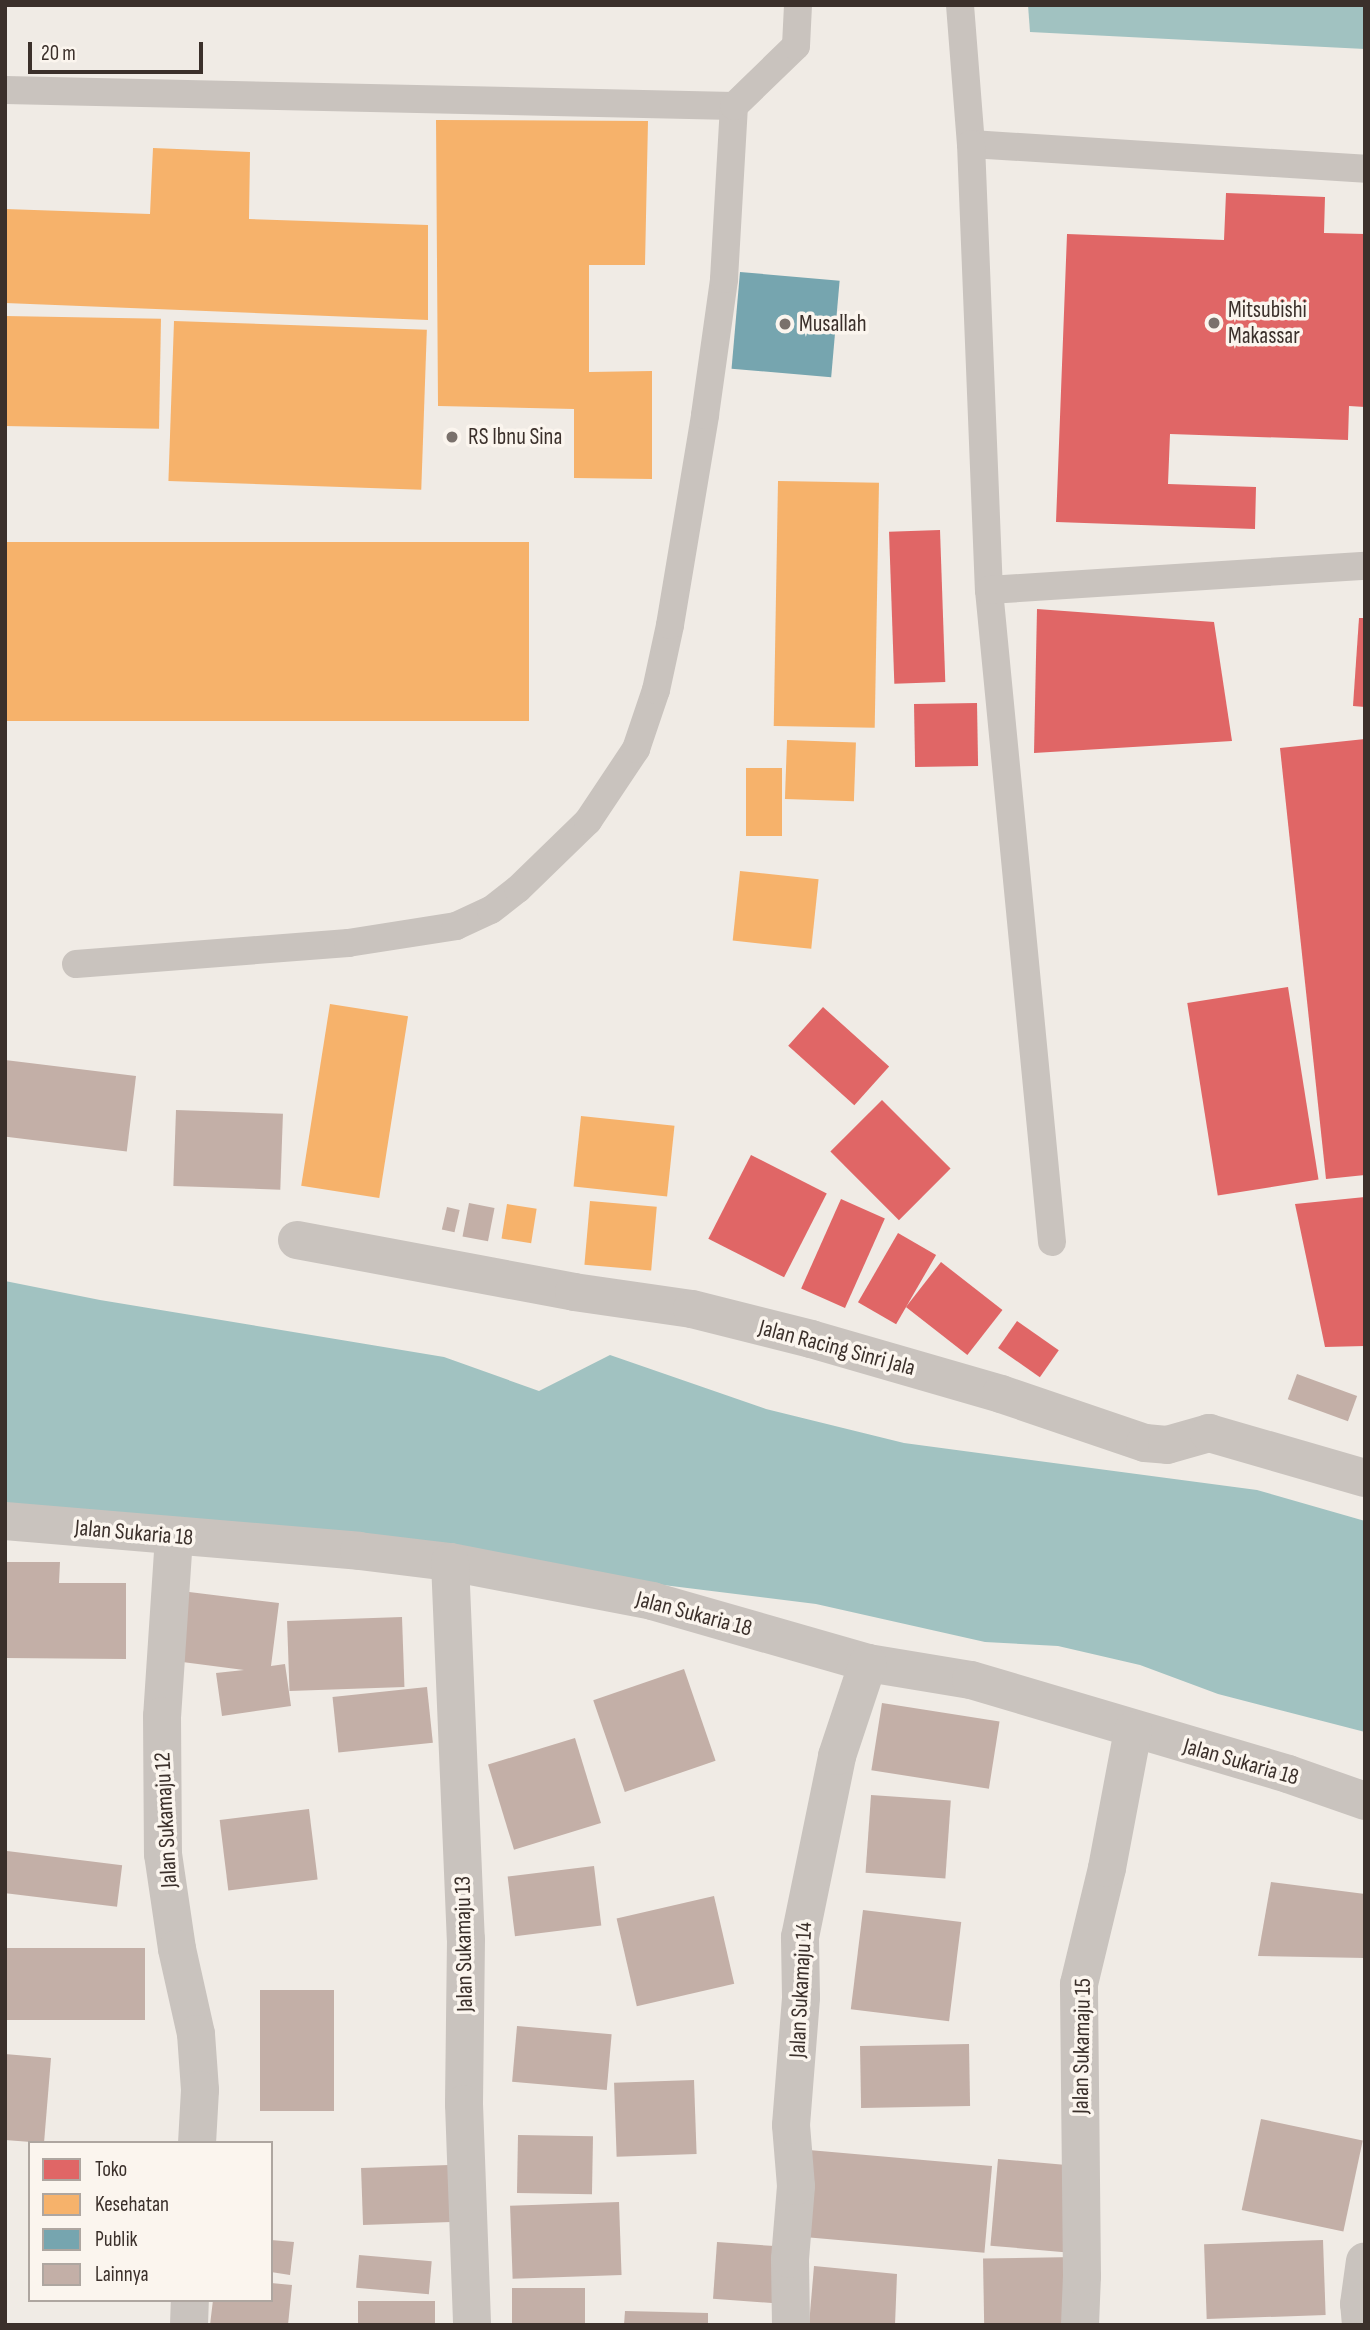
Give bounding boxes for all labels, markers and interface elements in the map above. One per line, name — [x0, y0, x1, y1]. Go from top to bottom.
scale bar — [32, 28, 206, 72]
text: 20 m — [41, 41, 76, 66]
place label: Mitsubishi Makassar — [1228, 296, 1307, 350]
place label: Musallah — [799, 310, 867, 338]
marker: Mitsubishi Makassar — [1206, 315, 1222, 331]
marker: Musallah — [777, 316, 793, 332]
place label: RS Ibnu Sina — [468, 423, 562, 451]
marker: RS Ibnu Sina — [442, 427, 462, 447]
street label: Jalan Racing Sinri Jala — [756, 1314, 918, 1382]
street label: Jalan Sukaria 18 — [74, 1514, 194, 1552]
street label: Jalan Sukaria 18 — [633, 1585, 755, 1643]
street label: Jalan Sukaria 18 — [1180, 1732, 1302, 1792]
street label: Jalan Sukamaju 12 — [149, 1751, 183, 1889]
street label: Jalan Sukamaju 13 — [449, 1876, 479, 2012]
street label: Jalan Sukamaju 14 — [784, 1921, 818, 2059]
street label: Jalan Sukamaju 15 — [1067, 1978, 1097, 2114]
legend — [28, 2141, 273, 2302]
text: Toko — [95, 2157, 127, 2182]
text: Kesehatan — [95, 2192, 169, 2217]
text: Publik — [95, 2227, 138, 2252]
text: Lainnya — [95, 2262, 149, 2287]

